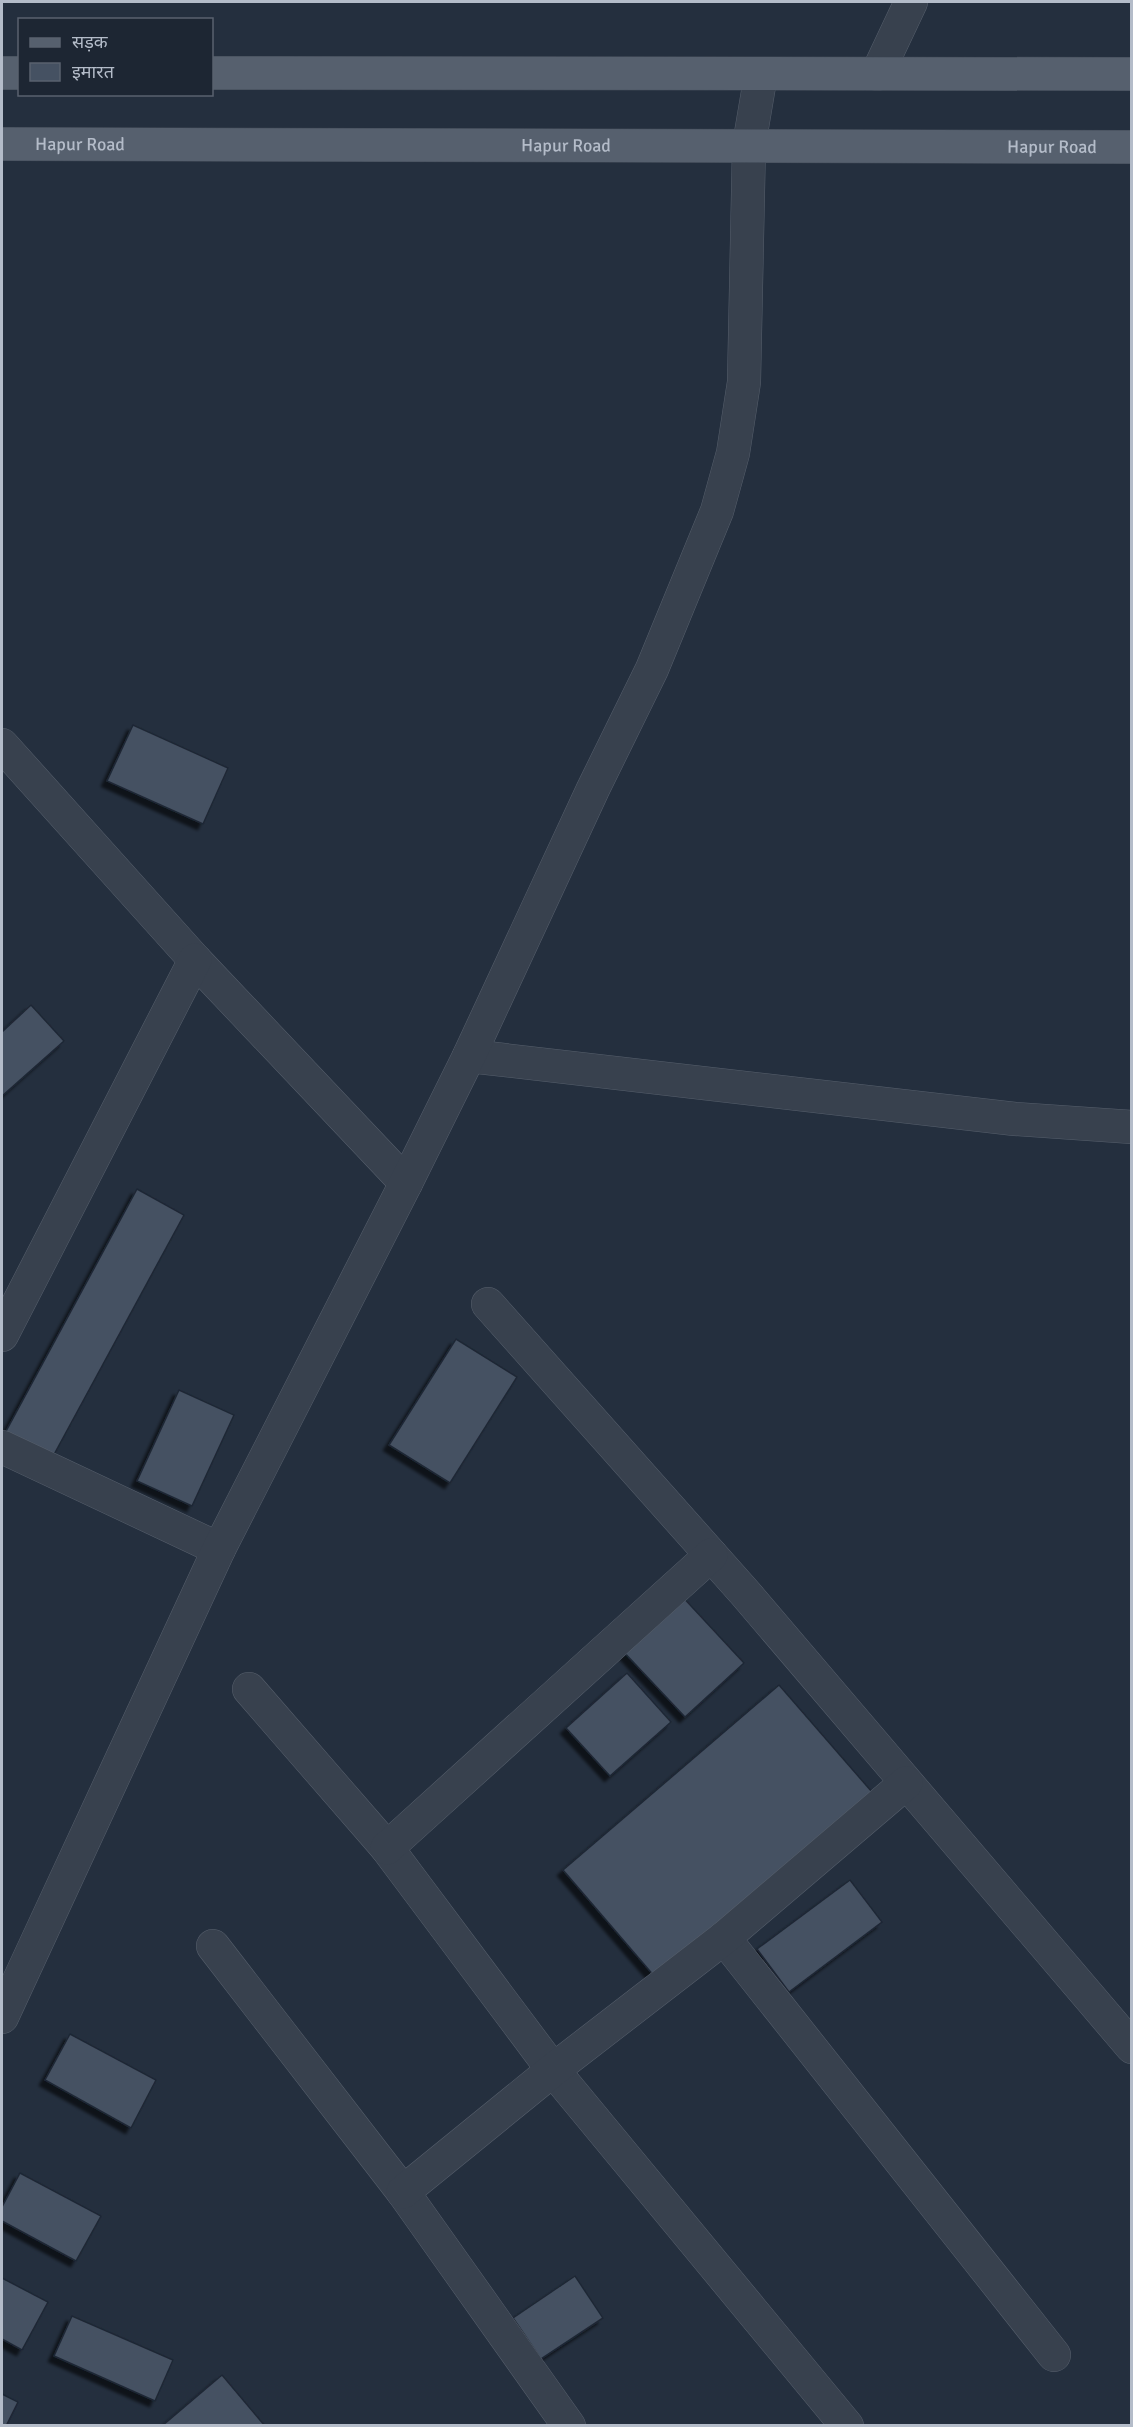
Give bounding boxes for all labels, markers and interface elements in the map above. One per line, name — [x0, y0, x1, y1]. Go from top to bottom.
legend — [18, 18, 213, 96]
text: सड़क — [72, 31, 109, 53]
text: इमारत — [72, 61, 115, 83]
street label: Hapur Road — [35, 133, 125, 155]
street label: Hapur Road — [521, 134, 611, 157]
street label: Hapur Road — [1007, 136, 1097, 158]

